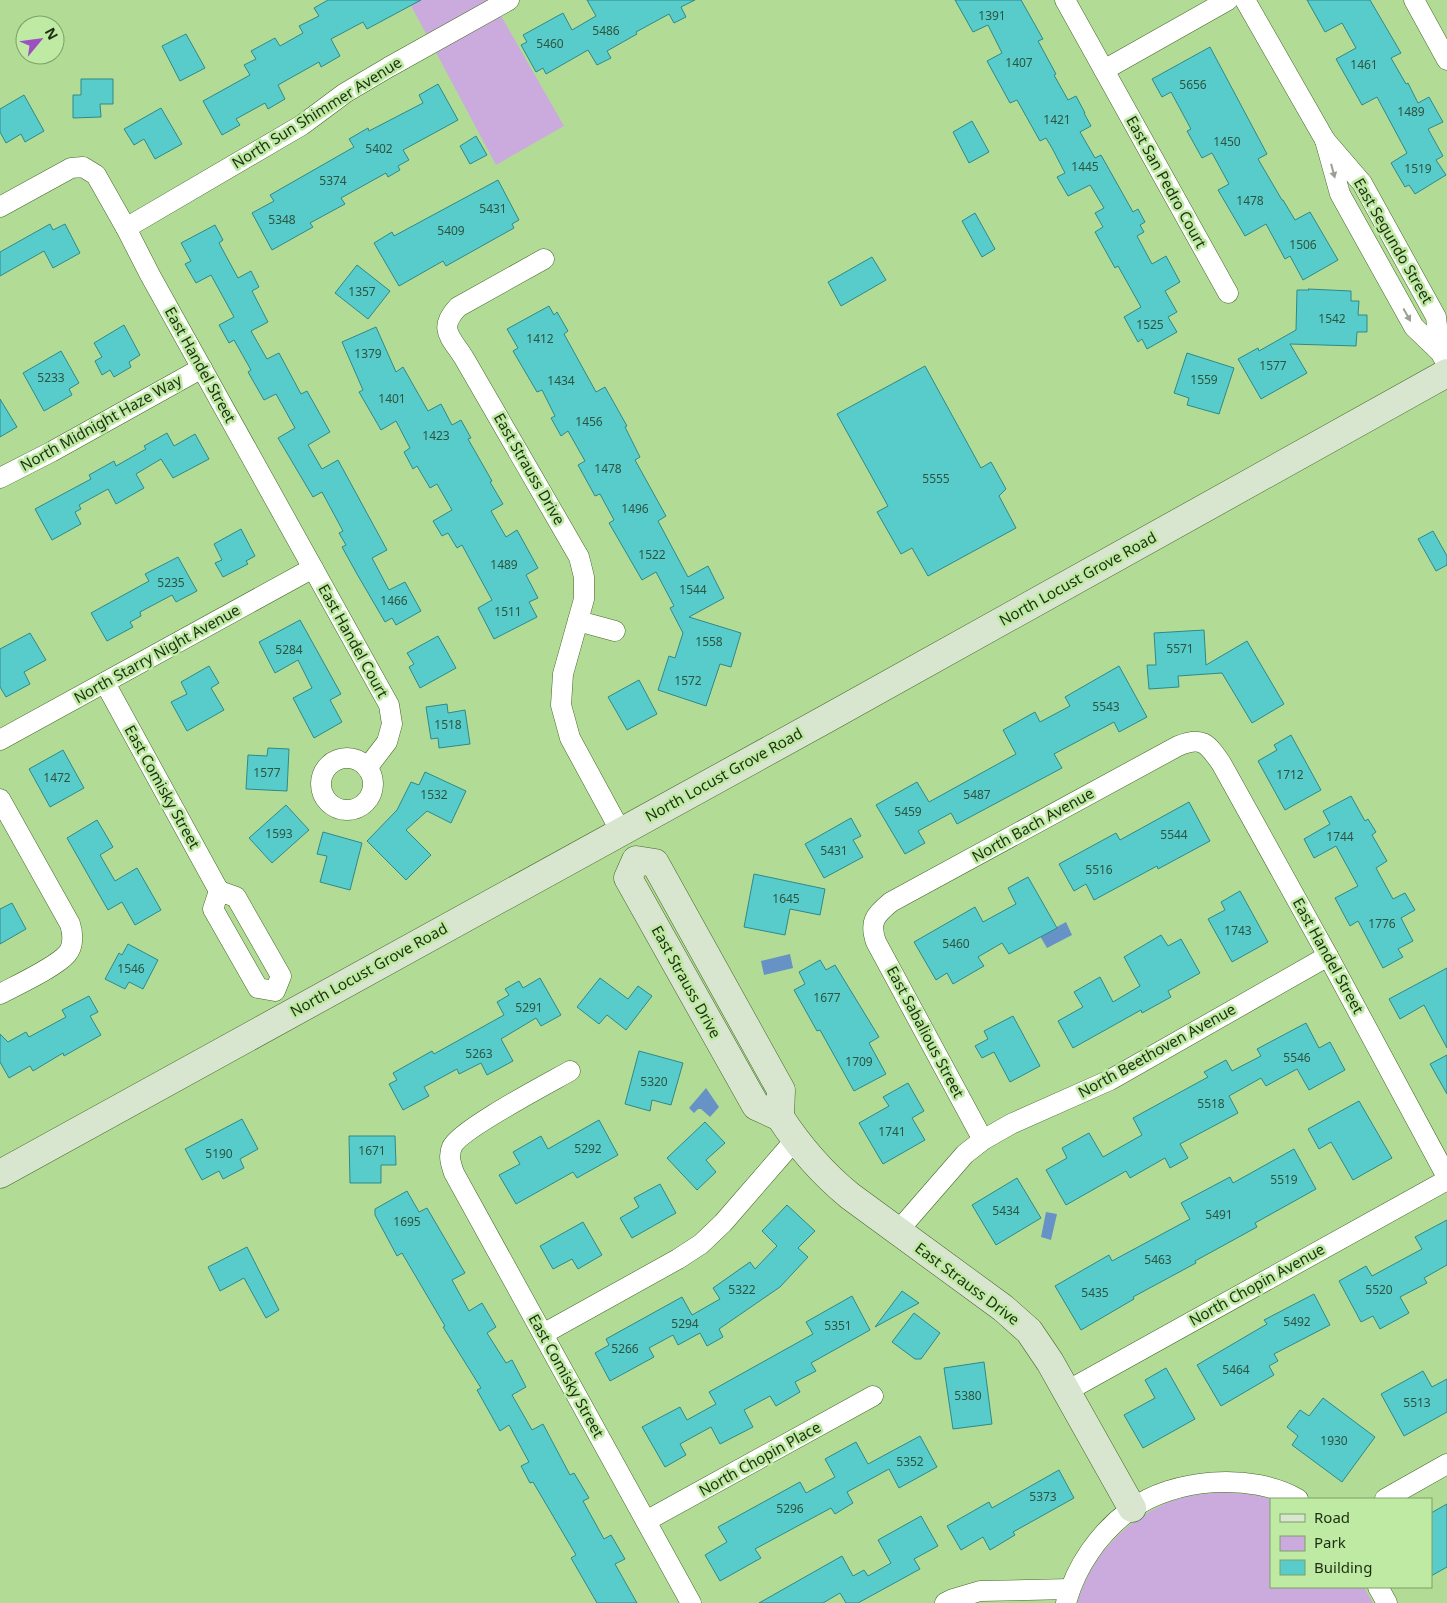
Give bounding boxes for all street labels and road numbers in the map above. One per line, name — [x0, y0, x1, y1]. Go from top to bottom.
street label: North Sun Shimmer Avenue — [228, 52, 405, 173]
street label: East San Pedro Court — [1122, 112, 1212, 252]
street label: East Segundo Street — [1350, 174, 1438, 307]
street label: East Handel Street — [161, 303, 241, 426]
street label: North Midnight Haze Way — [16, 369, 185, 475]
street label: East Strauss Drive — [490, 409, 570, 528]
street label: North Locust Grove Road — [995, 527, 1160, 630]
street label: East Handel Court — [314, 580, 394, 701]
street label: North Starry Night Avenue — [70, 599, 243, 707]
street label: East Comisky Street — [121, 721, 205, 852]
street label: North Locust Grove Road — [641, 723, 806, 826]
street label: North Bach Avenue — [968, 782, 1097, 866]
street label: East Handel Street — [1289, 894, 1369, 1017]
street label: North Locust Grove Road — [286, 918, 451, 1021]
street label: East Strauss Drive — [648, 922, 726, 1041]
street label: East Sabalious Street — [883, 962, 969, 1101]
street label: North Beethoven Avenue — [1074, 998, 1239, 1102]
street label: East Strauss Drive — [911, 1237, 1024, 1329]
street label: North Chopin Avenue — [1185, 1239, 1328, 1330]
street label: East Comisky Street — [525, 1310, 609, 1441]
street label: North Chopin Place — [695, 1416, 824, 1500]

